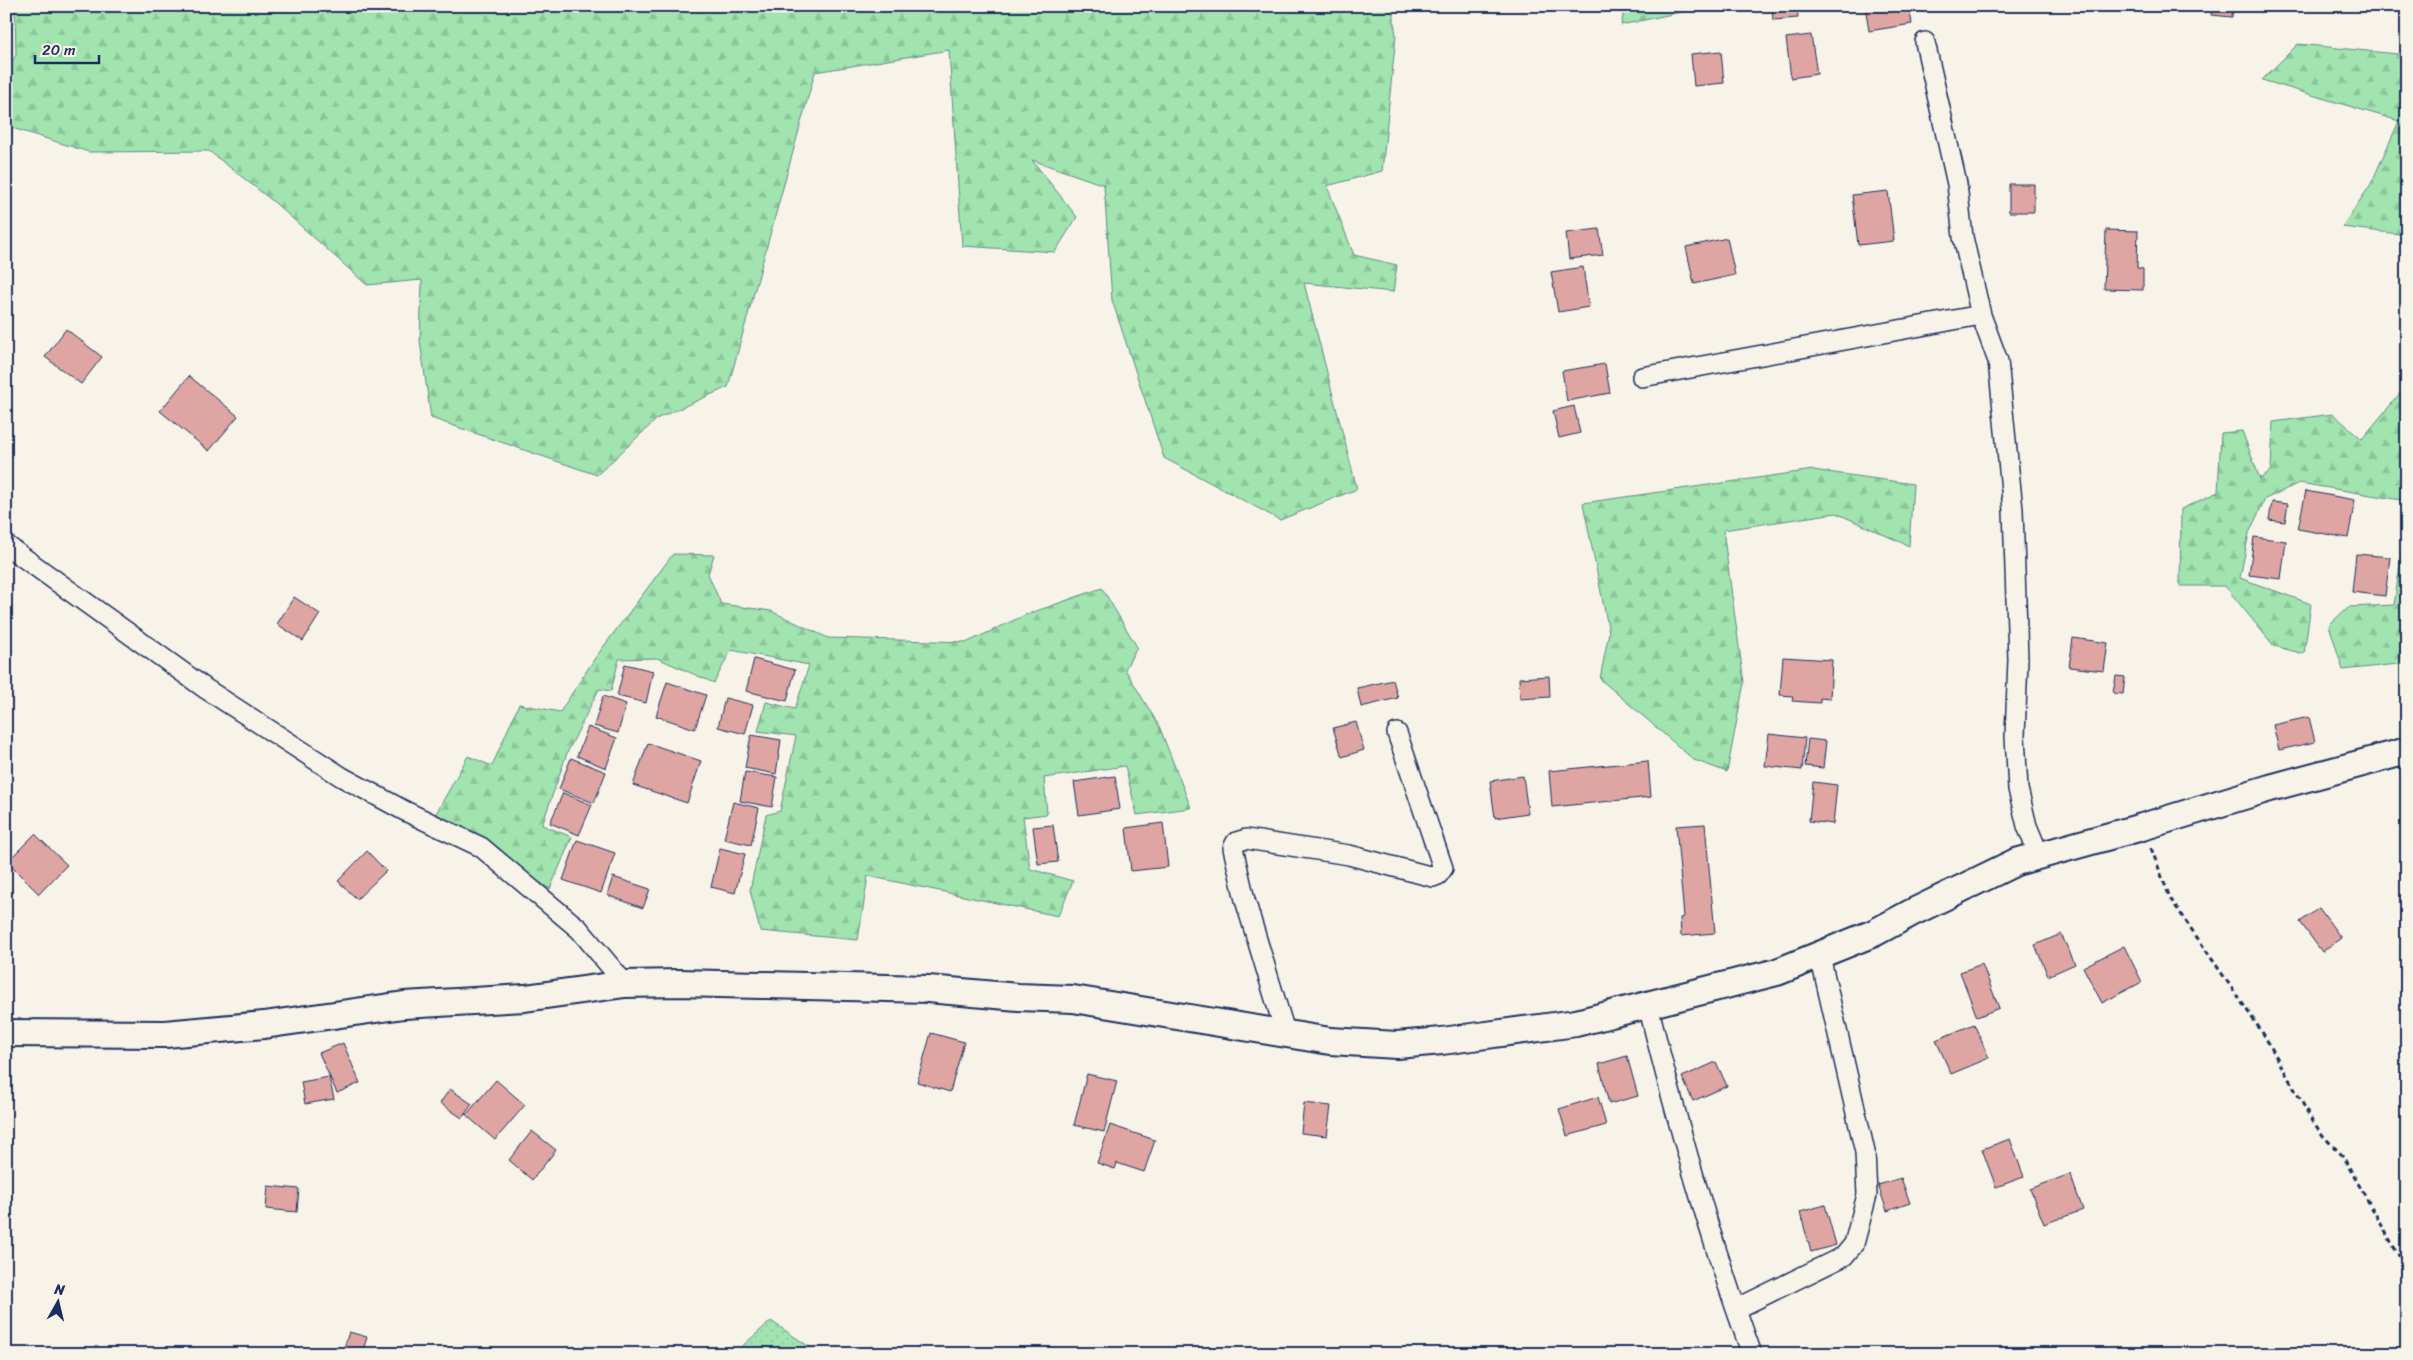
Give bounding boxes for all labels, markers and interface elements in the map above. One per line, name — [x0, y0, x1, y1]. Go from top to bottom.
scale bar — [35, 32, 99, 64]
text: 20 m — [42, 37, 76, 63]
text: N — [52, 1276, 67, 1303]
north arrow — [32, 1278, 82, 1328]

